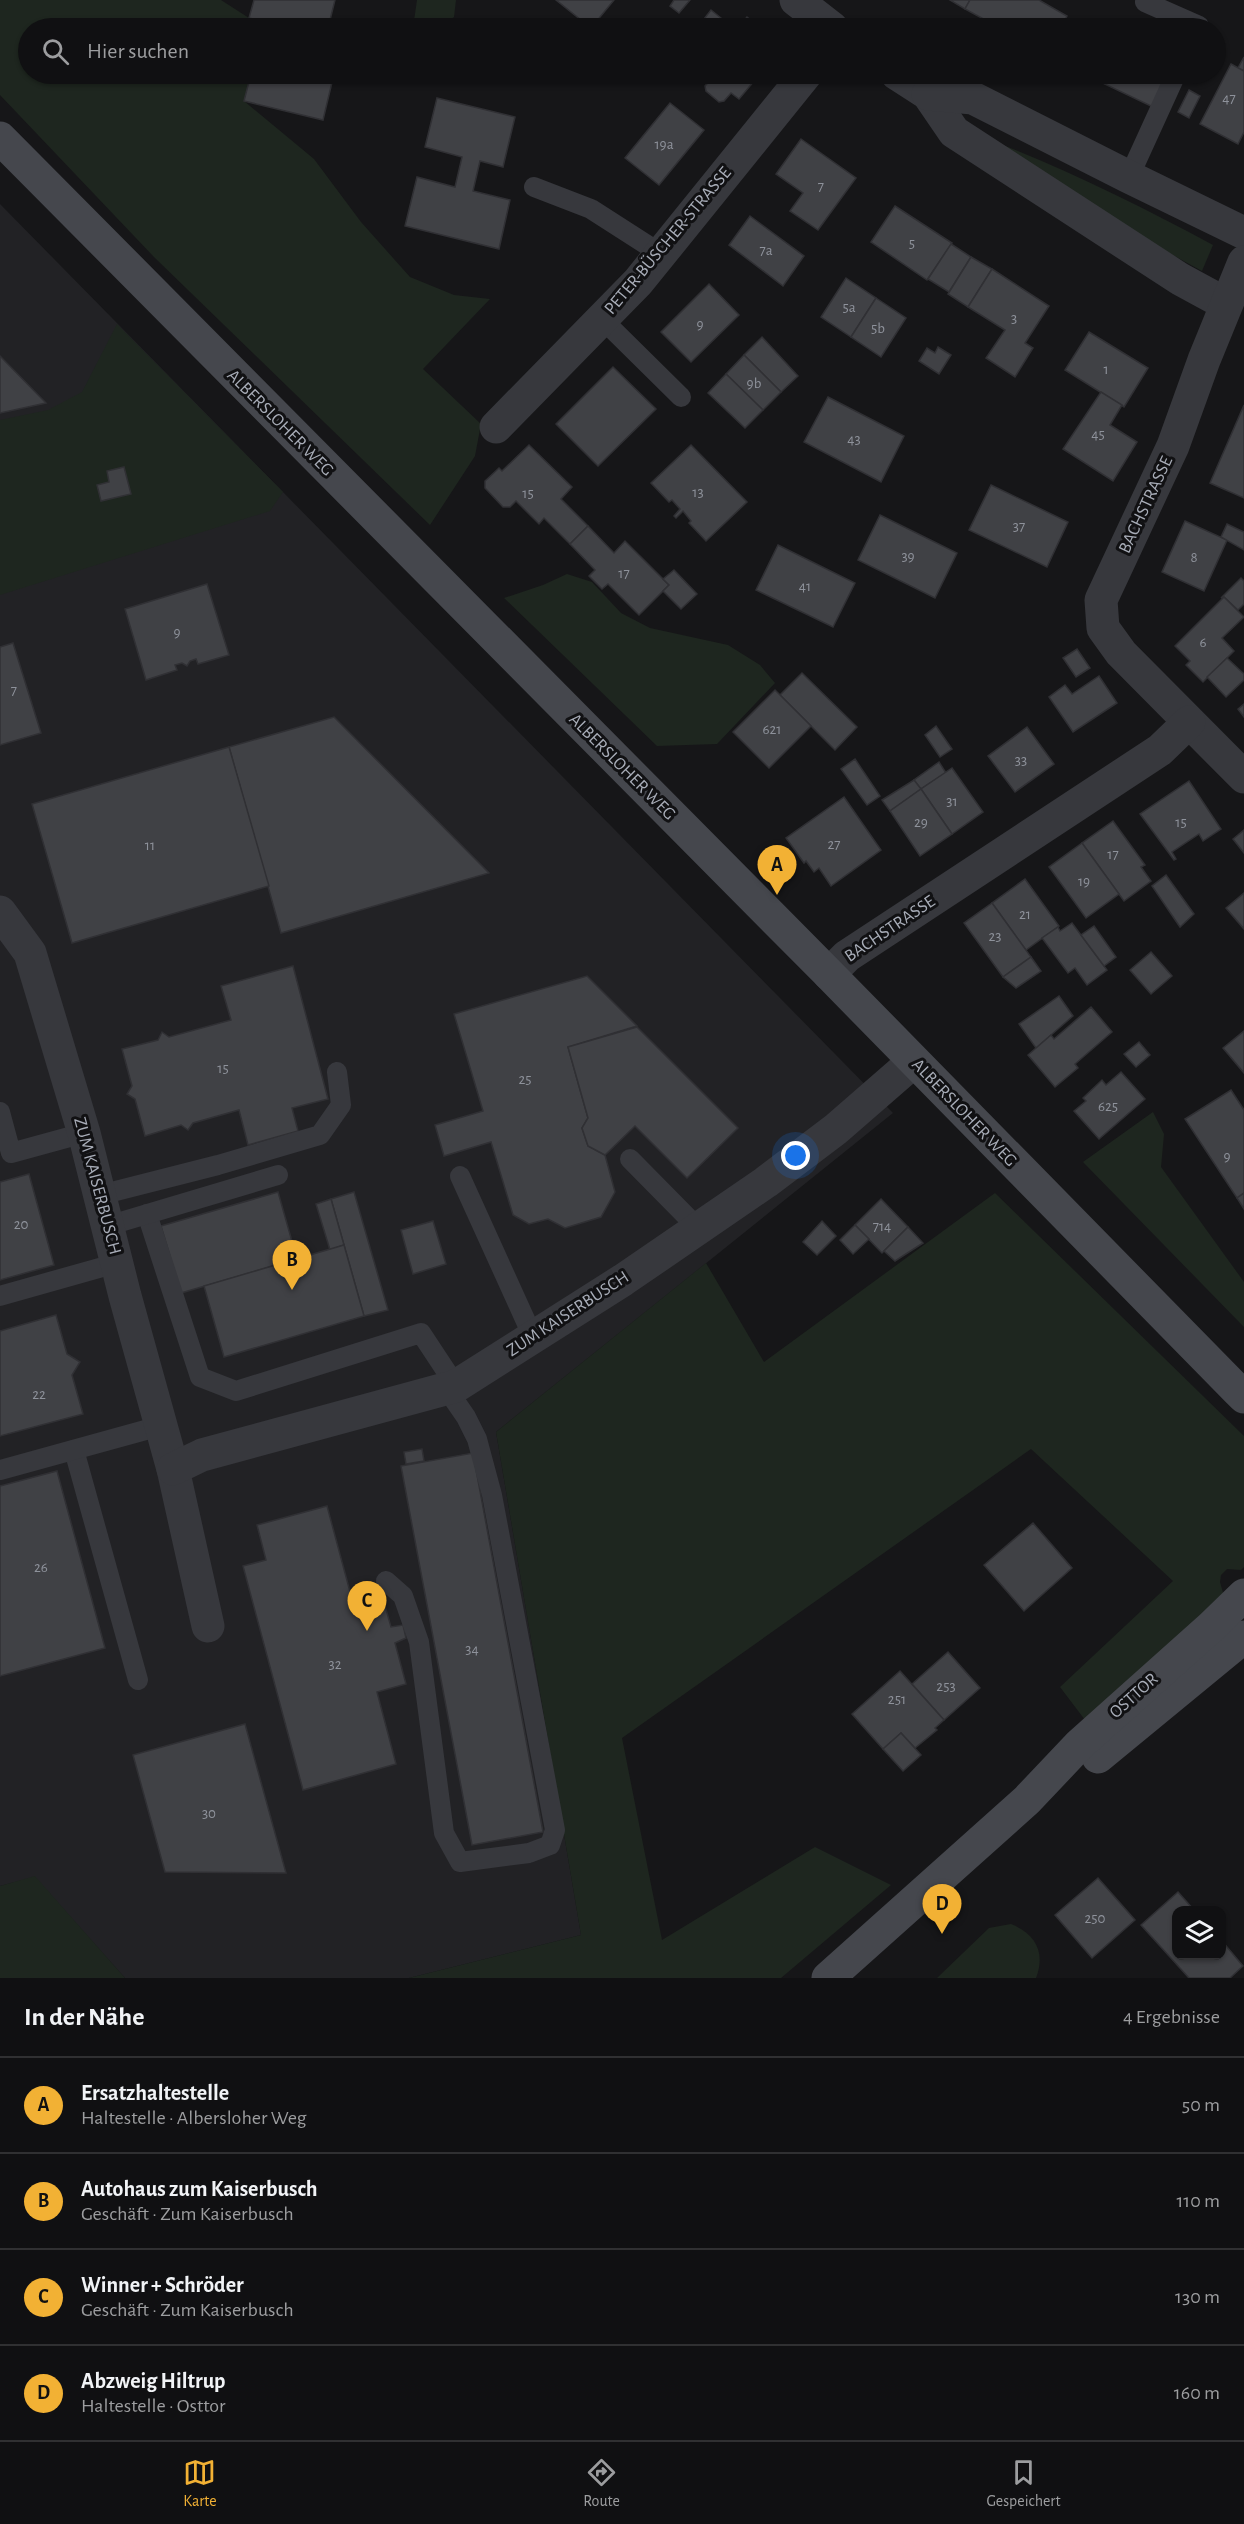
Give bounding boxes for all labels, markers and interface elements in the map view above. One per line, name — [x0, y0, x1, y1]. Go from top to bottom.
search box — [18, 18, 1226, 84]
icon: search — [39, 35, 72, 68]
text: Hier suchen — [87, 40, 189, 62]
house number: 47 — [1222, 91, 1236, 106]
house number: 19a — [654, 137, 674, 152]
street label: PETER-BÜSCHER-STRASSE — [600, 162, 735, 318]
house number: 7 — [818, 179, 824, 194]
house number: 5 — [909, 236, 915, 251]
house number: 7a — [759, 243, 773, 258]
house number: 5a — [842, 300, 856, 315]
house number: 3 — [1011, 311, 1017, 326]
house number: 9 — [696, 317, 704, 332]
house number: 5b — [871, 321, 885, 336]
house number: 1 — [1103, 362, 1109, 377]
street label: ALBERSLOHER WEG — [223, 366, 337, 480]
house number: 9b — [747, 376, 762, 391]
house number: 45 — [1091, 427, 1105, 442]
house number: 43 — [847, 432, 861, 447]
street label: BACHSTRASSE — [1116, 454, 1176, 556]
house number: 13 — [692, 485, 704, 500]
house number: 15 — [522, 486, 534, 501]
house number: 37 — [1013, 519, 1025, 534]
house number: 39 — [901, 549, 915, 564]
house number: 8 — [1190, 550, 1198, 565]
house number: 17 — [618, 566, 630, 581]
house number: 41 — [799, 579, 811, 594]
house number: 9 — [173, 625, 181, 640]
house number: 6 — [1199, 635, 1207, 650]
house number: 7 — [11, 683, 17, 698]
street label: ALBERSLOHER WEG — [565, 710, 679, 824]
house number: 621 — [762, 722, 782, 737]
house number: 33 — [1015, 753, 1027, 768]
house number: 31 — [946, 794, 958, 809]
house number: 29 — [914, 815, 928, 830]
house number: 15 — [1175, 815, 1187, 830]
house number: 27 — [827, 837, 841, 852]
house number: 11 — [145, 838, 155, 853]
pin: A — [758, 846, 796, 895]
house number: 17 — [1107, 847, 1119, 862]
house number: 19 — [1078, 874, 1090, 889]
street label: BACHSTRASSE — [842, 892, 939, 966]
house number: 21 — [1019, 907, 1031, 922]
house number: 23 — [988, 929, 1002, 944]
street label: ALBERSLOHER WEG — [908, 1056, 1020, 1170]
house number: 15 — [217, 1061, 229, 1076]
house number: 25 — [518, 1072, 532, 1087]
house number: 625 — [1098, 1099, 1118, 1114]
street label: ZUM KAISERBUSCH — [70, 1115, 124, 1257]
your location — [781, 1141, 810, 1170]
house number: 9 — [1223, 1149, 1231, 1164]
house number: 20 — [14, 1217, 28, 1232]
house number: 714 — [873, 1219, 891, 1234]
pin: B — [272, 1240, 312, 1290]
street label: ZUM KAISERBUSCH — [504, 1268, 632, 1360]
house number: 22 — [32, 1387, 46, 1402]
house number: 26 — [34, 1560, 48, 1575]
pin: C — [348, 1582, 386, 1631]
house number: 34 — [465, 1642, 479, 1657]
house number: 32 — [328, 1657, 342, 1672]
street label: OSTTOR — [1106, 1670, 1162, 1722]
house number: 253 — [936, 1679, 956, 1694]
house number: 251 — [888, 1692, 906, 1707]
house number: 30 — [202, 1806, 216, 1821]
pin: D — [922, 1884, 962, 1934]
map controls — [1172, 1906, 1226, 1960]
button: layers — [1172, 1906, 1226, 1960]
house number: 250 — [1084, 1911, 1106, 1926]
text: In der Nähe — [24, 2004, 144, 2030]
text: 4 Ergebnisse — [1123, 2007, 1220, 2027]
text: Ersatzhaltestelle — [81, 2082, 229, 2104]
text: A — [38, 2095, 50, 2115]
text: 50 m — [1182, 2095, 1220, 2115]
text: Haltestelle · Albersloher Weg — [81, 2108, 307, 2128]
text: Autohaus zum Kaiserbusch — [81, 2178, 318, 2200]
text: B — [38, 2191, 49, 2211]
text: 110 m — [1176, 2191, 1220, 2211]
text: Geschäft · Zum Kaiserbusch — [81, 2204, 294, 2224]
text: Winner + Schröder — [81, 2274, 244, 2296]
text: C — [38, 2287, 49, 2307]
text: 130 m — [1175, 2287, 1220, 2307]
text: Geschäft · Zum Kaiserbusch — [81, 2300, 294, 2320]
text: Abzweig Hiltrup — [81, 2370, 226, 2392]
text: D — [37, 2383, 50, 2403]
text: 160 m — [1174, 2383, 1220, 2403]
text: Haltestelle · Osttor — [81, 2396, 225, 2416]
tab: Karte — [183, 2456, 217, 2511]
tab: Route — [583, 2456, 620, 2511]
tab: Gespeichert — [987, 2456, 1061, 2511]

